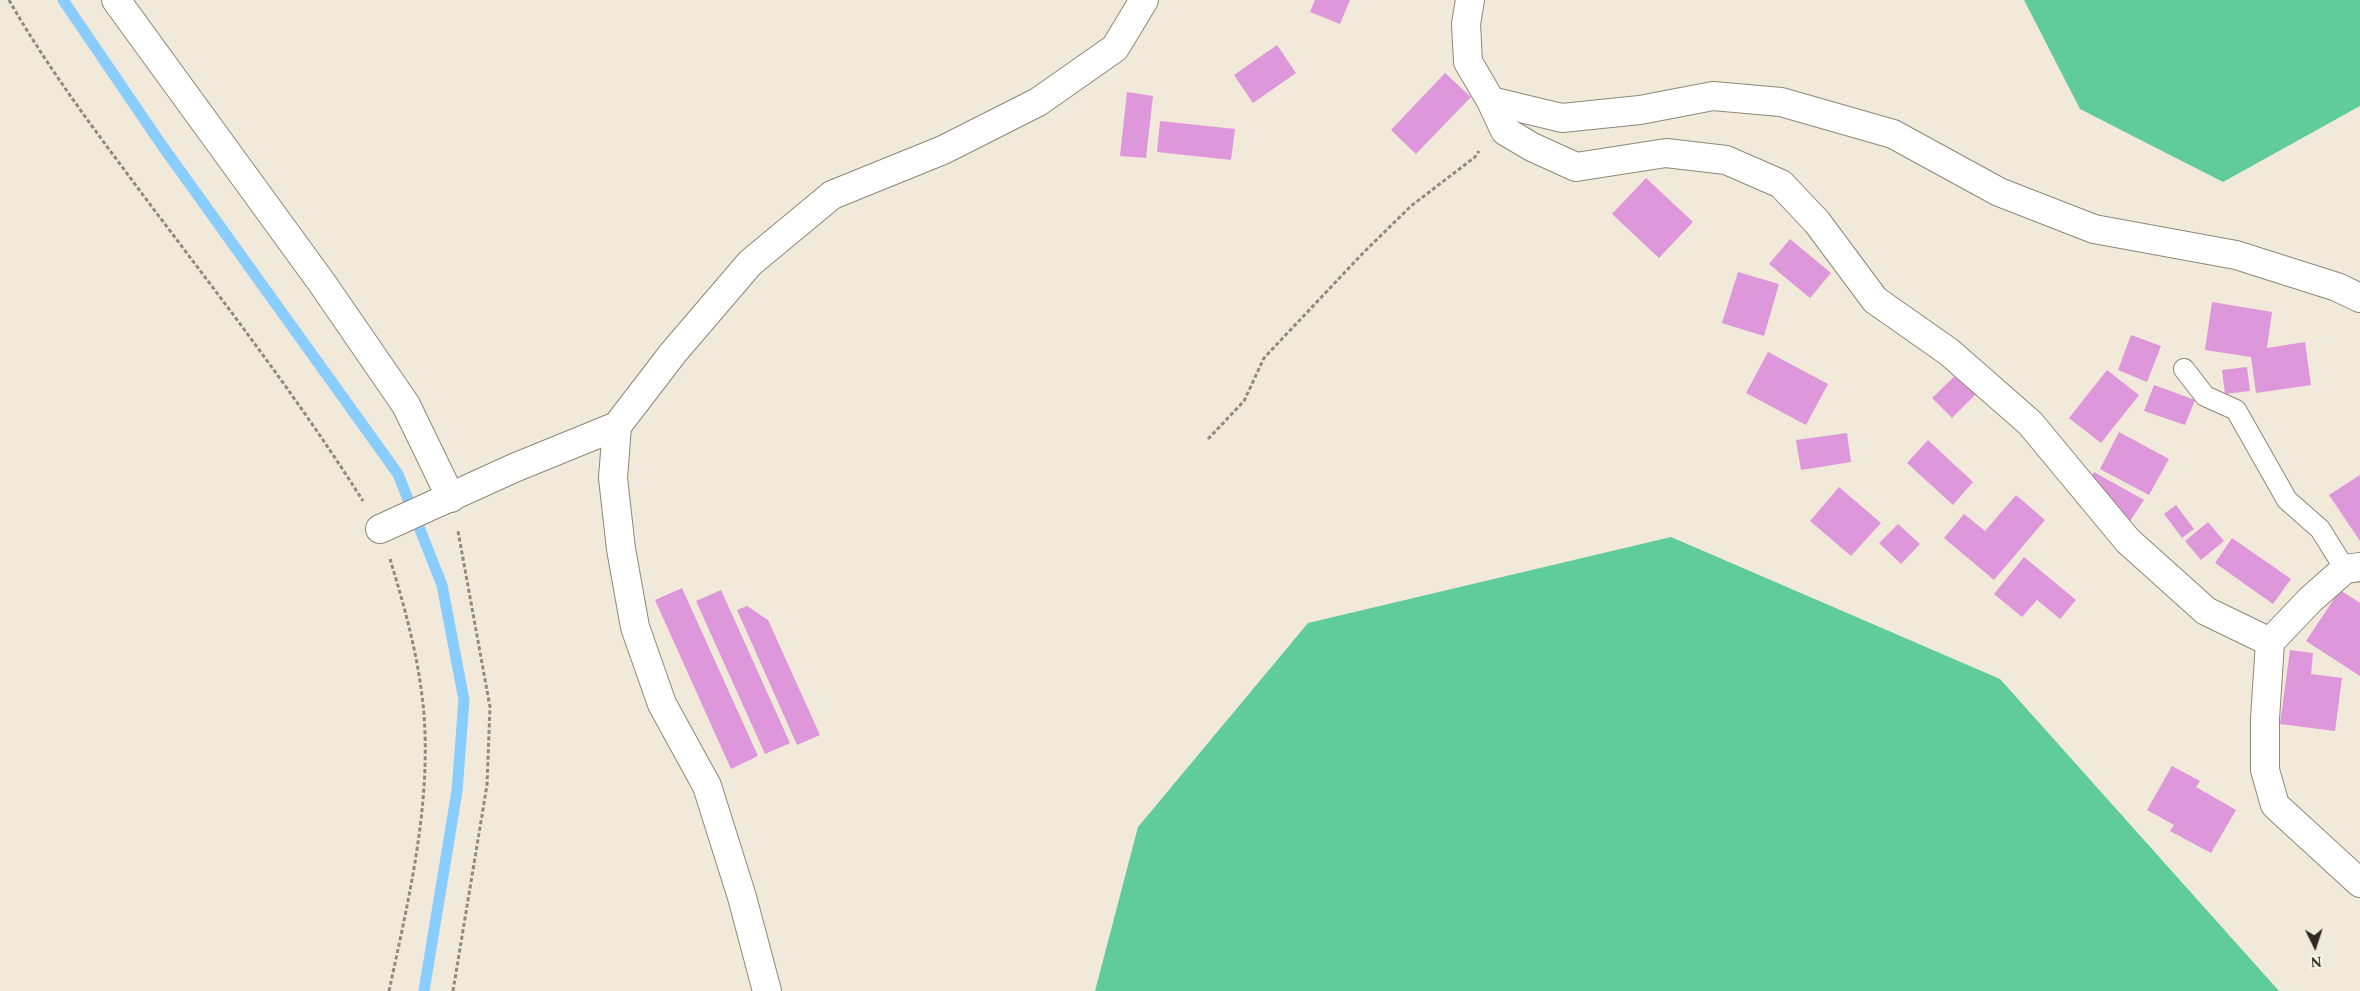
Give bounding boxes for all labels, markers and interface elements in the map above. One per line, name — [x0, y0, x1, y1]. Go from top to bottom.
north arrow — [2290, 921, 2340, 971]
text: N — [2310, 951, 2323, 972]

